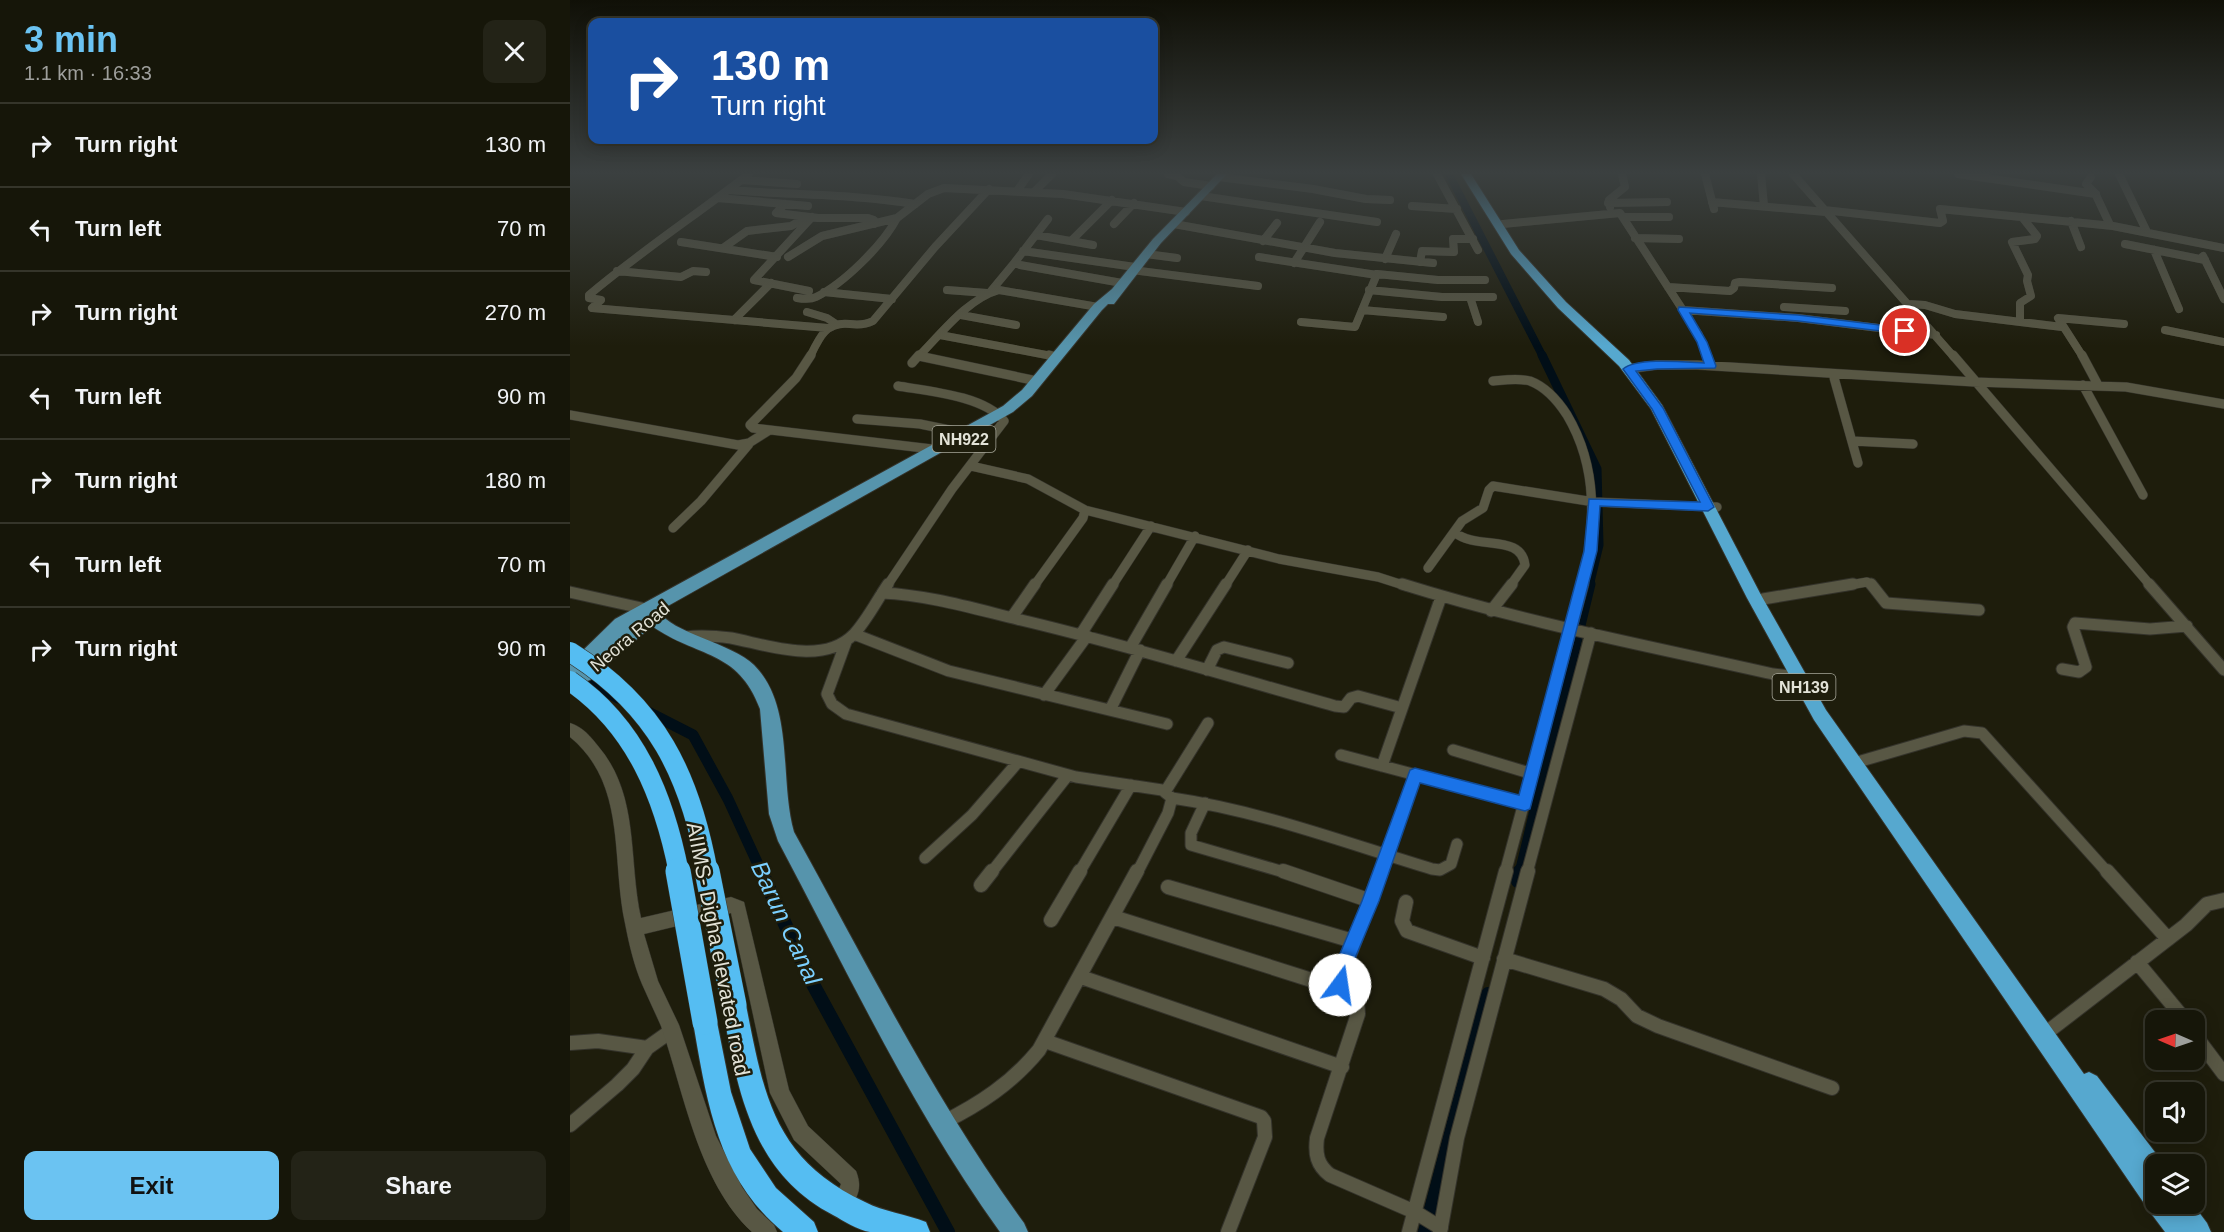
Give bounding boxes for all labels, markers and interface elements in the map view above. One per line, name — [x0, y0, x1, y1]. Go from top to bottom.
text: 3 min — [24, 19, 118, 60]
button: close — [483, 20, 546, 83]
icon: right — [612, 42, 690, 120]
text: 130 m — [711, 42, 830, 89]
text: 1.1 km · 16:33 — [24, 62, 152, 84]
text: Turn right — [711, 91, 826, 121]
icon: right — [24, 129, 57, 162]
text: Turn right — [75, 132, 177, 157]
text: 130 m — [485, 132, 546, 157]
icon: left — [24, 213, 57, 246]
text: Turn left — [75, 216, 161, 241]
text: 70 m — [497, 216, 546, 241]
icon: right — [24, 297, 57, 330]
text: Turn right — [75, 300, 177, 325]
text: 270 m — [485, 300, 546, 325]
pin — [1879, 305, 1930, 356]
icon: arrive — [1888, 314, 1921, 347]
icon: left — [24, 381, 57, 414]
text: Turn left — [75, 384, 161, 409]
text: 90 m — [497, 384, 546, 409]
road number: NH922 — [932, 426, 996, 452]
icon: right — [24, 465, 57, 498]
text: Turn right — [75, 468, 177, 493]
text: 180 m — [485, 468, 546, 493]
icon: left — [24, 549, 57, 582]
text: Turn left — [75, 552, 161, 577]
text: 70 m — [497, 552, 546, 577]
street label: Neora Road — [586, 598, 674, 676]
icon: right — [24, 633, 57, 666]
text: Turn right — [75, 636, 177, 661]
text: 90 m — [497, 636, 546, 661]
road number: NH139 — [1772, 674, 1836, 700]
street label: AIIMS- Digha elevated road — [683, 820, 754, 1078]
water label: Barun Canal — [746, 857, 827, 990]
position arrow — [1308, 953, 1372, 1017]
north arrow — [2145, 1010, 2205, 1070]
map controls — [2145, 1010, 2205, 1214]
button: sound — [2145, 1082, 2205, 1142]
button: Exit — [24, 1151, 279, 1220]
button: Share — [291, 1151, 546, 1220]
button: layers — [2145, 1154, 2205, 1214]

